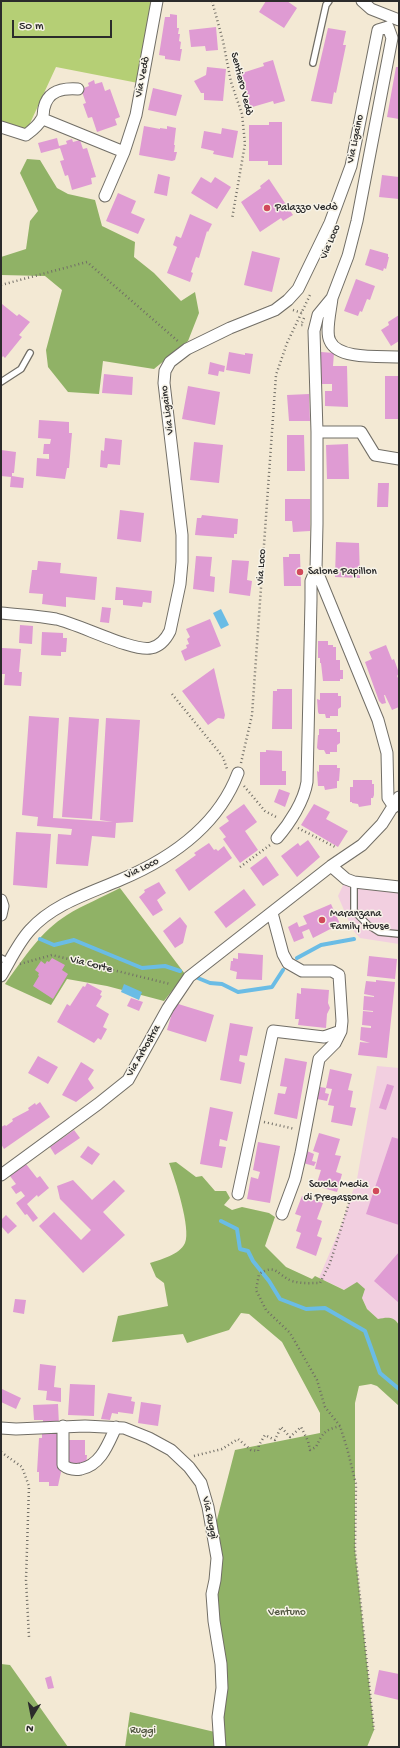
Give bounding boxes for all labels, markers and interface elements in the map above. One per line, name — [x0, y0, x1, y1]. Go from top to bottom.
scale bar — [14, 12, 114, 38]
text: 50 m — [19, 20, 44, 34]
street label: Sentiero Vedò — [227, 51, 255, 117]
street label: Via Vedò — [133, 56, 153, 98]
street label: Via Ligaino — [344, 114, 368, 164]
place label: Palazzo Vedò — [275, 201, 338, 215]
marker: Palazzo Vedò — [262, 203, 272, 213]
street label: Via Loco — [318, 223, 344, 261]
street label: Via Ligaino — [158, 385, 178, 435]
street label: Via Loco — [254, 548, 270, 586]
place label: Salone Papillon — [308, 565, 377, 579]
marker: Salone Papillon — [295, 567, 305, 577]
street label: Via Loco — [123, 855, 161, 883]
place label: Maranzana Family House — [330, 907, 389, 933]
marker: Maranzana Family House — [317, 915, 327, 925]
street label: Via Corte — [69, 953, 113, 977]
street label: Via Arbostra — [124, 1023, 164, 1079]
place label: Scuola Media di Pregassona — [303, 1178, 368, 1204]
marker: Scuola Media di Pregassona — [371, 1186, 381, 1196]
street label: Via Ruggì — [198, 1496, 220, 1540]
park label: Ventuno — [268, 1606, 306, 1620]
north arrow — [12, 1696, 52, 1736]
text: N — [25, 1721, 34, 1734]
park label: Ruggi — [130, 1724, 156, 1738]

